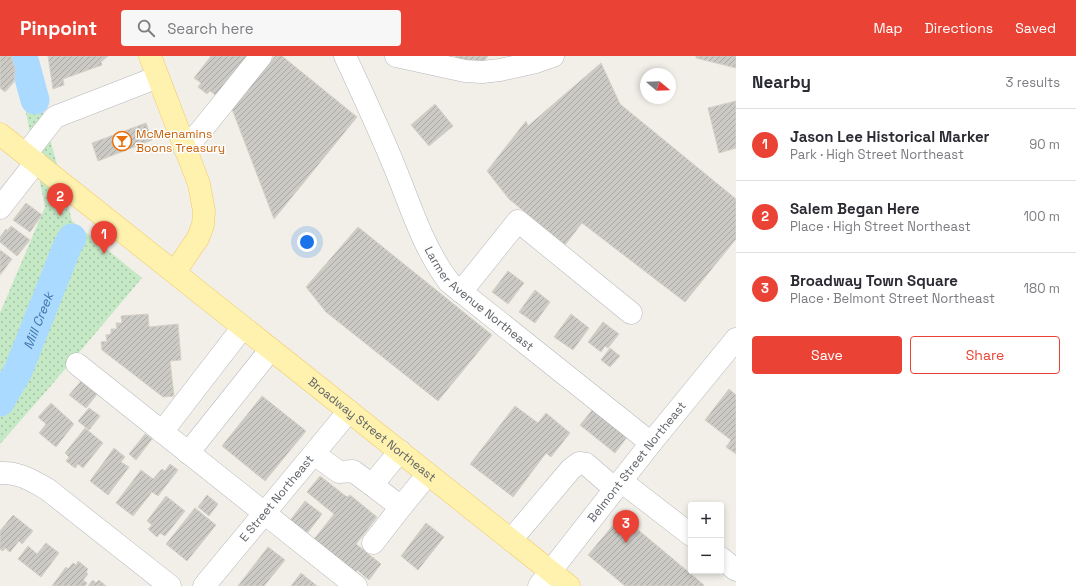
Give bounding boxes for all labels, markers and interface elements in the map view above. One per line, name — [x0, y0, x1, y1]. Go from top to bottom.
search box — [121, 10, 401, 46]
text: Pinpoint — [20, 16, 97, 41]
icon: search — [135, 17, 157, 39]
text: Search here — [167, 19, 254, 38]
text: Map — [873, 19, 903, 37]
text: Directions — [925, 19, 993, 37]
text: Saved — [1015, 19, 1056, 37]
north arrow — [640, 68, 676, 104]
text: Nearby — [752, 71, 811, 93]
text: 3 results — [1006, 74, 1060, 91]
place label: McMenamins Boons Treasury — [136, 126, 225, 156]
text: Jason Lee Historical Marker — [790, 127, 990, 146]
bar icon: McMenamins Boons Treasury — [111, 130, 133, 152]
text: 1 — [762, 136, 768, 153]
text: 90 m — [1029, 136, 1060, 153]
text: Park · High Street Northeast — [790, 146, 964, 163]
pin: 2 — [47, 183, 73, 216]
text: Salem Began Here — [790, 199, 920, 218]
text: 2 — [761, 208, 769, 225]
text: 100 m — [1023, 208, 1060, 225]
text: Place · High Street Northeast — [790, 218, 971, 235]
pin: 1 — [91, 221, 117, 254]
your location — [297, 232, 317, 252]
street label: Larmer Avenue Northeast — [421, 244, 537, 354]
text: Broadway Town Square — [790, 271, 958, 290]
text: 3 — [761, 280, 769, 297]
text: 180 m — [1024, 280, 1060, 297]
water label: Mill Creek — [19, 288, 57, 351]
text: Place · Belmont Street Northeast — [790, 290, 995, 307]
button: Save — [752, 336, 902, 374]
button: Share — [910, 336, 1060, 374]
street label: Broadway Street Northeast — [305, 374, 439, 485]
street label: Belmont Street Northeast — [584, 398, 690, 526]
street label: E Street Northeast — [236, 451, 317, 545]
map controls — [688, 502, 724, 574]
button: + — [688, 502, 724, 538]
pin: 3 — [613, 510, 639, 543]
button: − — [688, 538, 724, 574]

